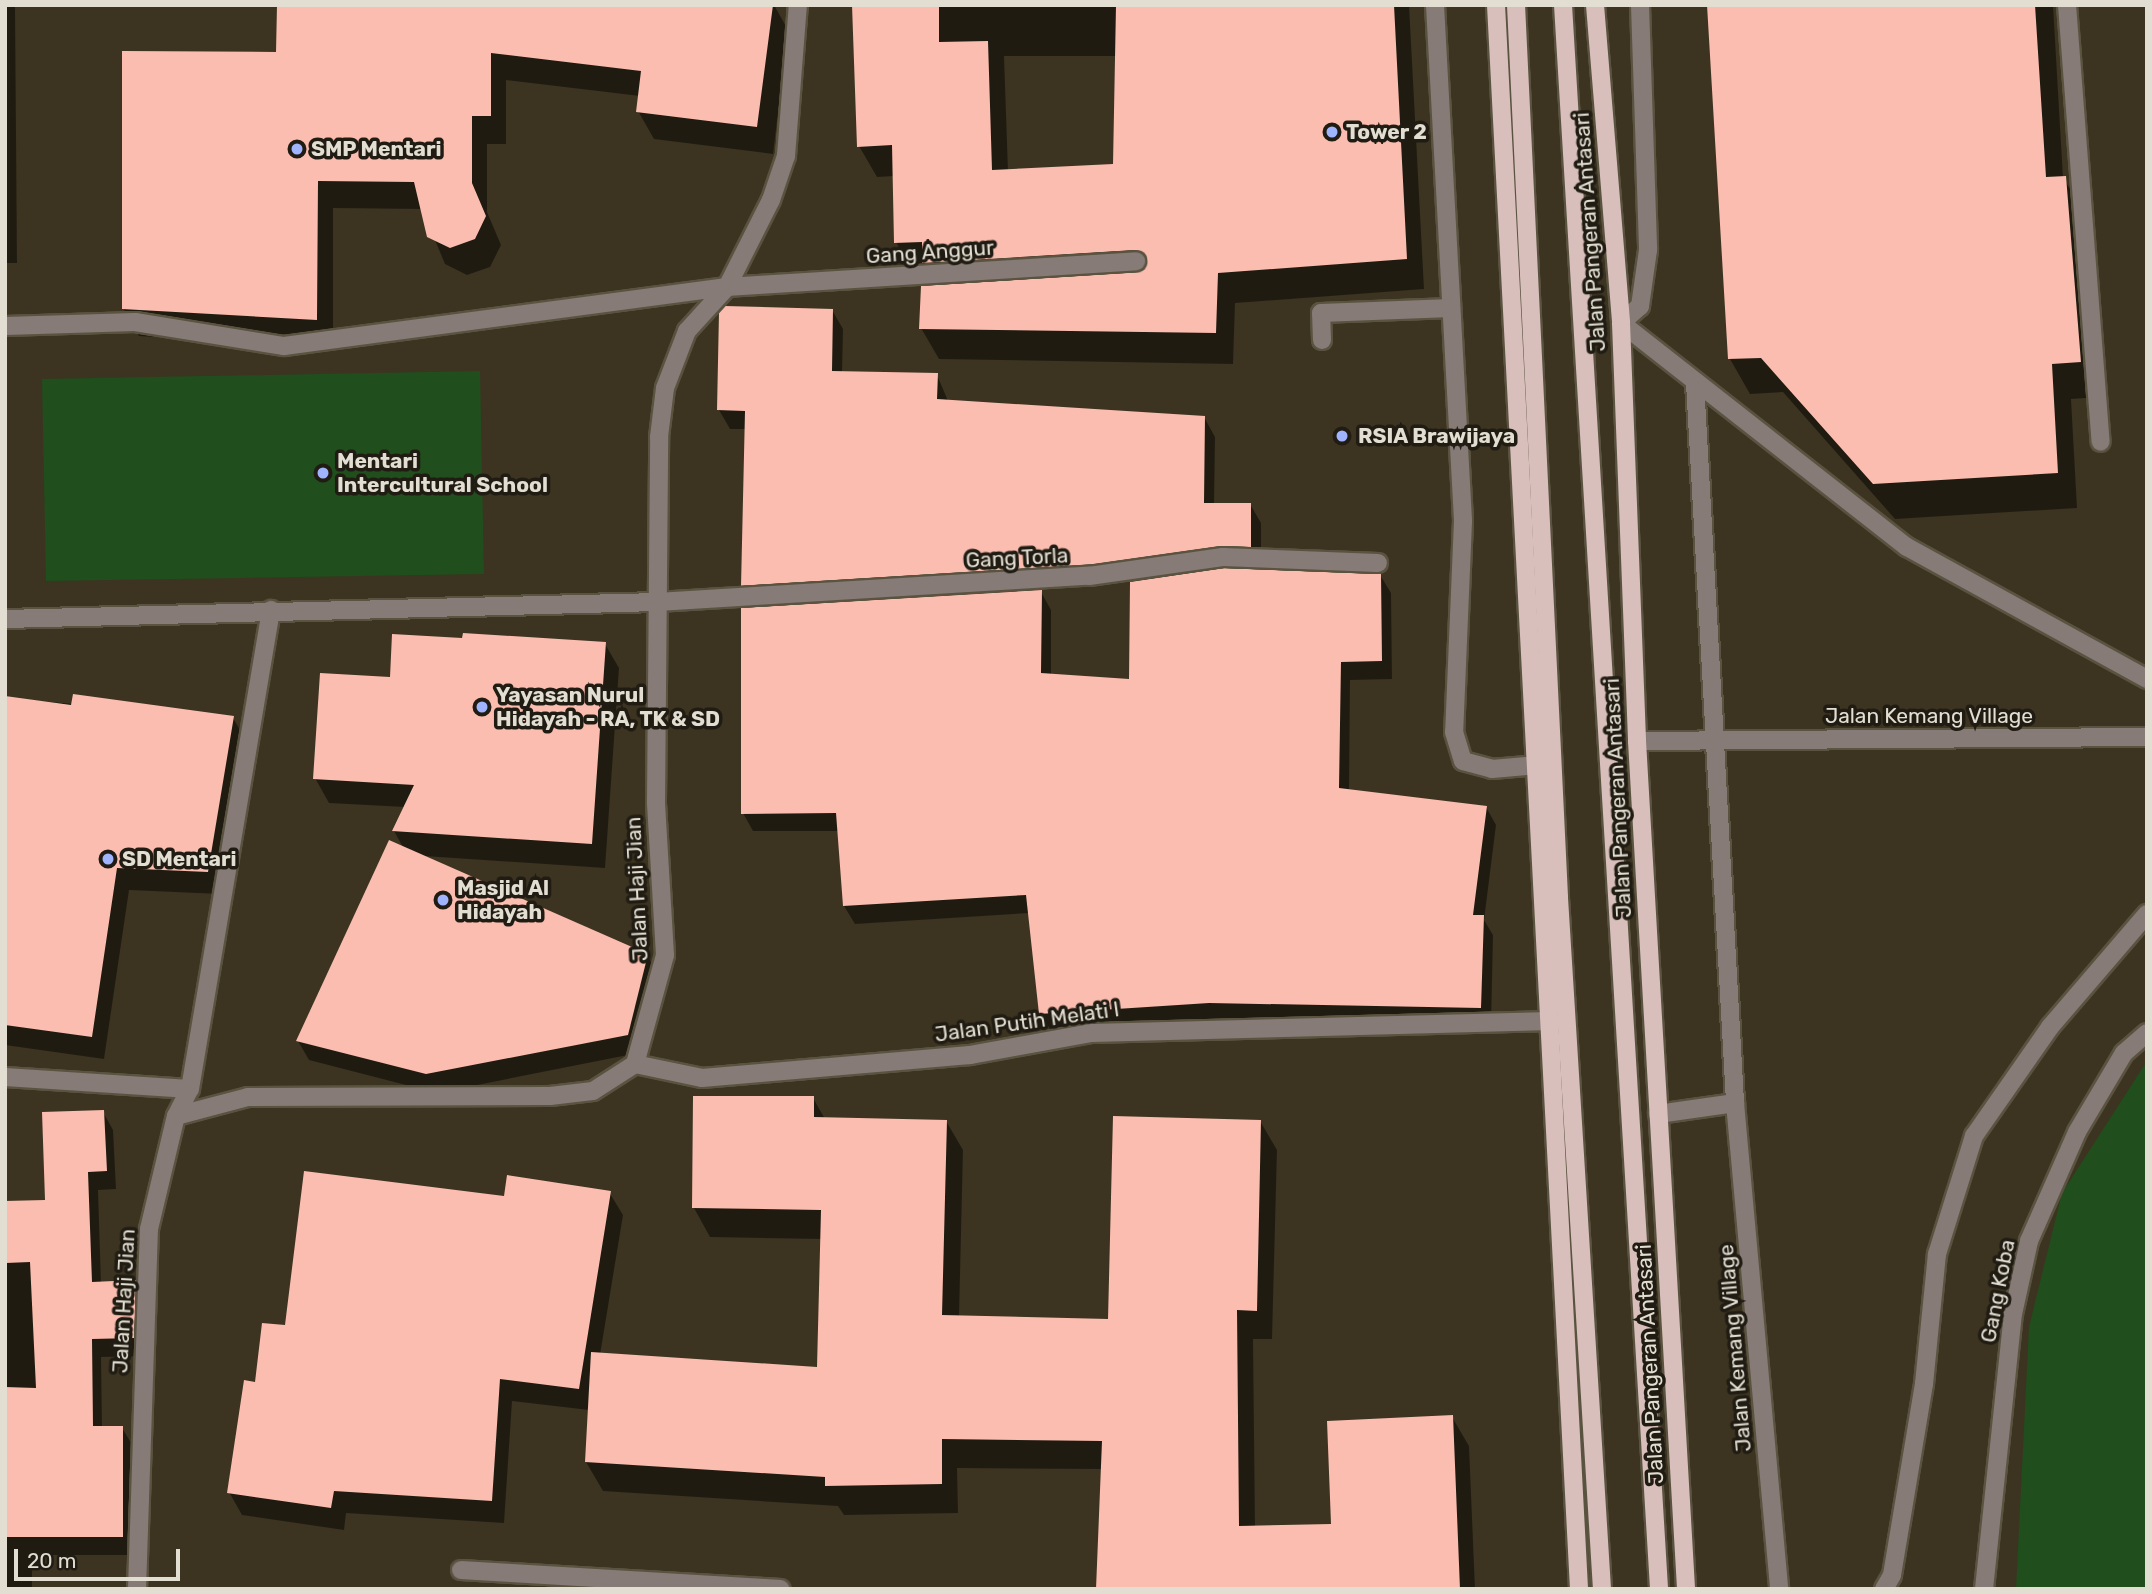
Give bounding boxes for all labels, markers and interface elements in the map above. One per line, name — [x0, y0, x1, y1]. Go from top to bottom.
street label: Jalan Pangeran Antasari — [1569, 111, 1611, 353]
place label: Tower 2 — [1346, 119, 1427, 145]
marker: Tower 2 — [1324, 124, 1340, 140]
place label: SMP Mentari — [311, 136, 442, 162]
marker: SMP Mentari — [289, 141, 305, 157]
street label: Gang Anggur — [865, 235, 995, 269]
place label: RSIA Brawijaya — [1358, 423, 1516, 449]
marker: RSIA Brawijaya — [1332, 426, 1352, 446]
place label: Mentari Intercultural School — [337, 448, 548, 498]
marker: Mentari Intercultural School — [315, 465, 331, 481]
street label: Gang Torla — [965, 543, 1069, 573]
street label: Jalan Pangeran Antasari — [1599, 677, 1637, 919]
place label: Yayasan Nurul Hidayah - RA, TK & SD — [496, 682, 721, 732]
marker: Yayasan Nurul Hidayah - RA, TK & SD — [474, 699, 490, 715]
street label: Jalan Kemang Village — [1825, 703, 2033, 729]
street label: Jalan Haji Jian — [621, 816, 653, 962]
place label: SD Mentari — [122, 846, 236, 872]
marker: SD Mentari — [100, 851, 116, 867]
place label: Masjid Al Hidayah — [457, 875, 550, 925]
marker: Masjid Al Hidayah — [435, 892, 451, 908]
street label: Jalan Putih Melati I — [933, 997, 1121, 1047]
street label: Jalan Haji Jian — [108, 1228, 140, 1374]
street label: Gang Koba — [1976, 1237, 2020, 1345]
street label: Jalan Pangeran Antasari — [1631, 1243, 1669, 1485]
street label: Jalan Kemang Village — [1713, 1243, 1757, 1453]
scale bar — [18, 1534, 184, 1578]
text: 20 m — [27, 1548, 76, 1573]

